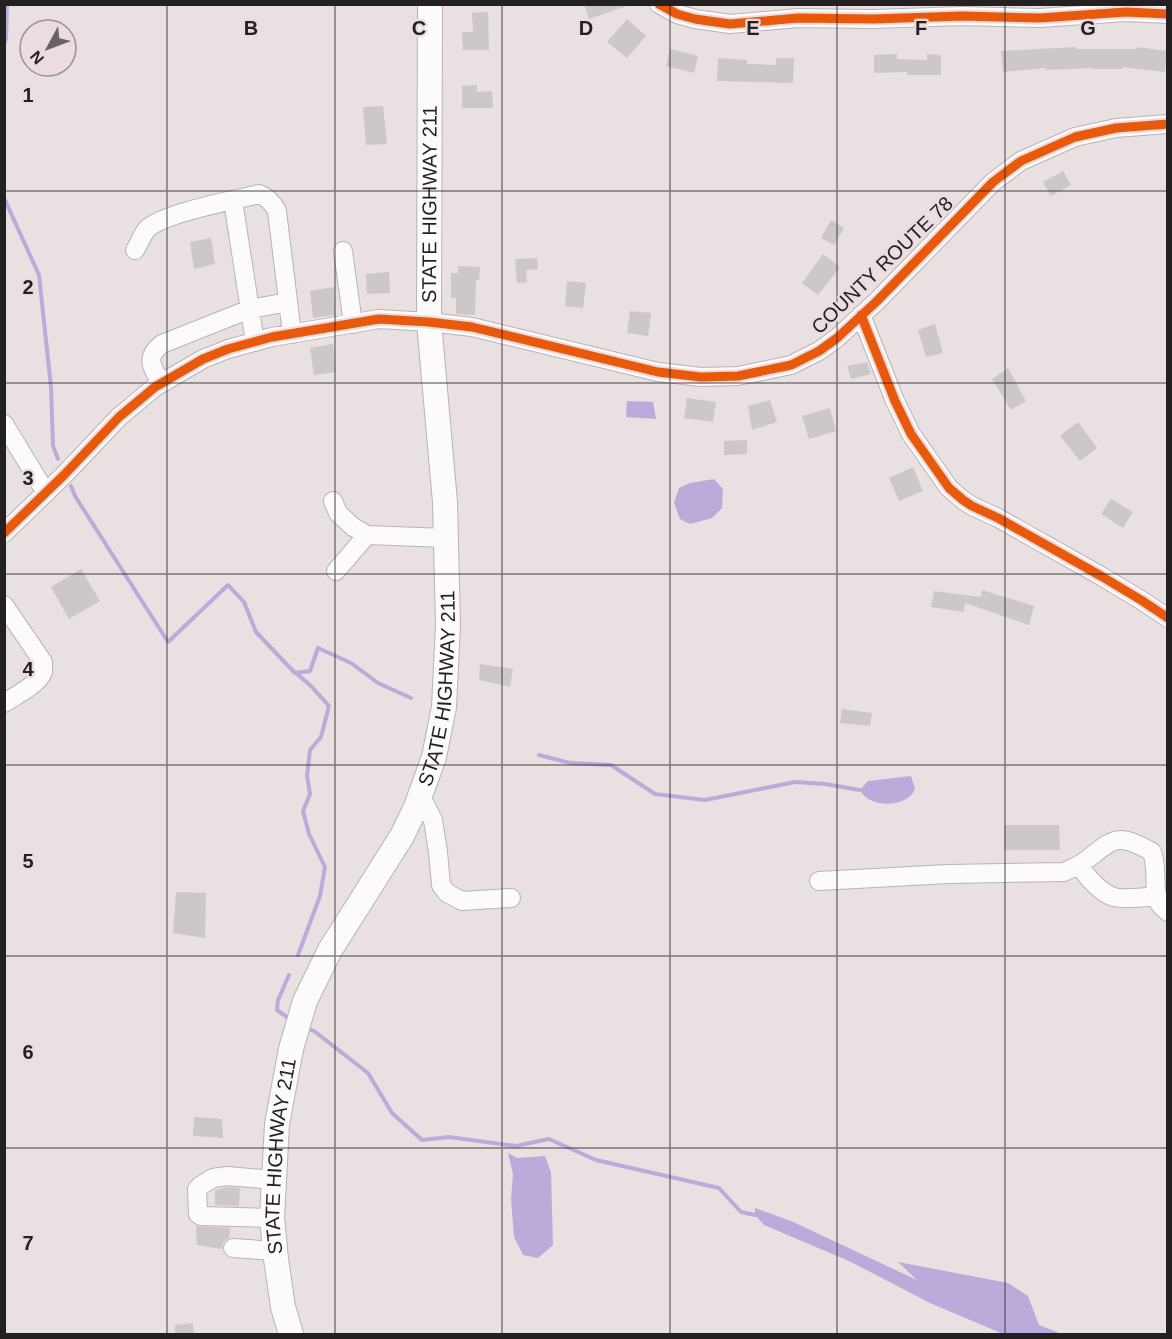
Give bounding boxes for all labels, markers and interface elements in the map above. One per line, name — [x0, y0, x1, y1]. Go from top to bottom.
text: B — [244, 17, 258, 39]
text: C — [412, 17, 426, 39]
text: D — [579, 17, 593, 39]
text: E — [746, 17, 760, 39]
text: F — [915, 17, 927, 39]
text: G — [1080, 17, 1096, 39]
north arrow — [18, 18, 78, 78]
text: N — [27, 48, 47, 67]
text: 1 — [22, 84, 34, 106]
street label: STATE HIGHWAY 211 — [418, 105, 441, 303]
street label: COUNTY ROUTE 78 — [807, 192, 957, 338]
text: 2 — [22, 276, 34, 298]
text: 3 — [22, 467, 34, 489]
street label: STATE HIGHWAY 211 — [413, 590, 459, 789]
text: 4 — [22, 658, 34, 680]
text: 5 — [22, 850, 34, 872]
text: 6 — [22, 1041, 34, 1063]
street label: STATE HIGHWAY 211 — [261, 1056, 300, 1256]
text: 7 — [22, 1232, 34, 1254]

